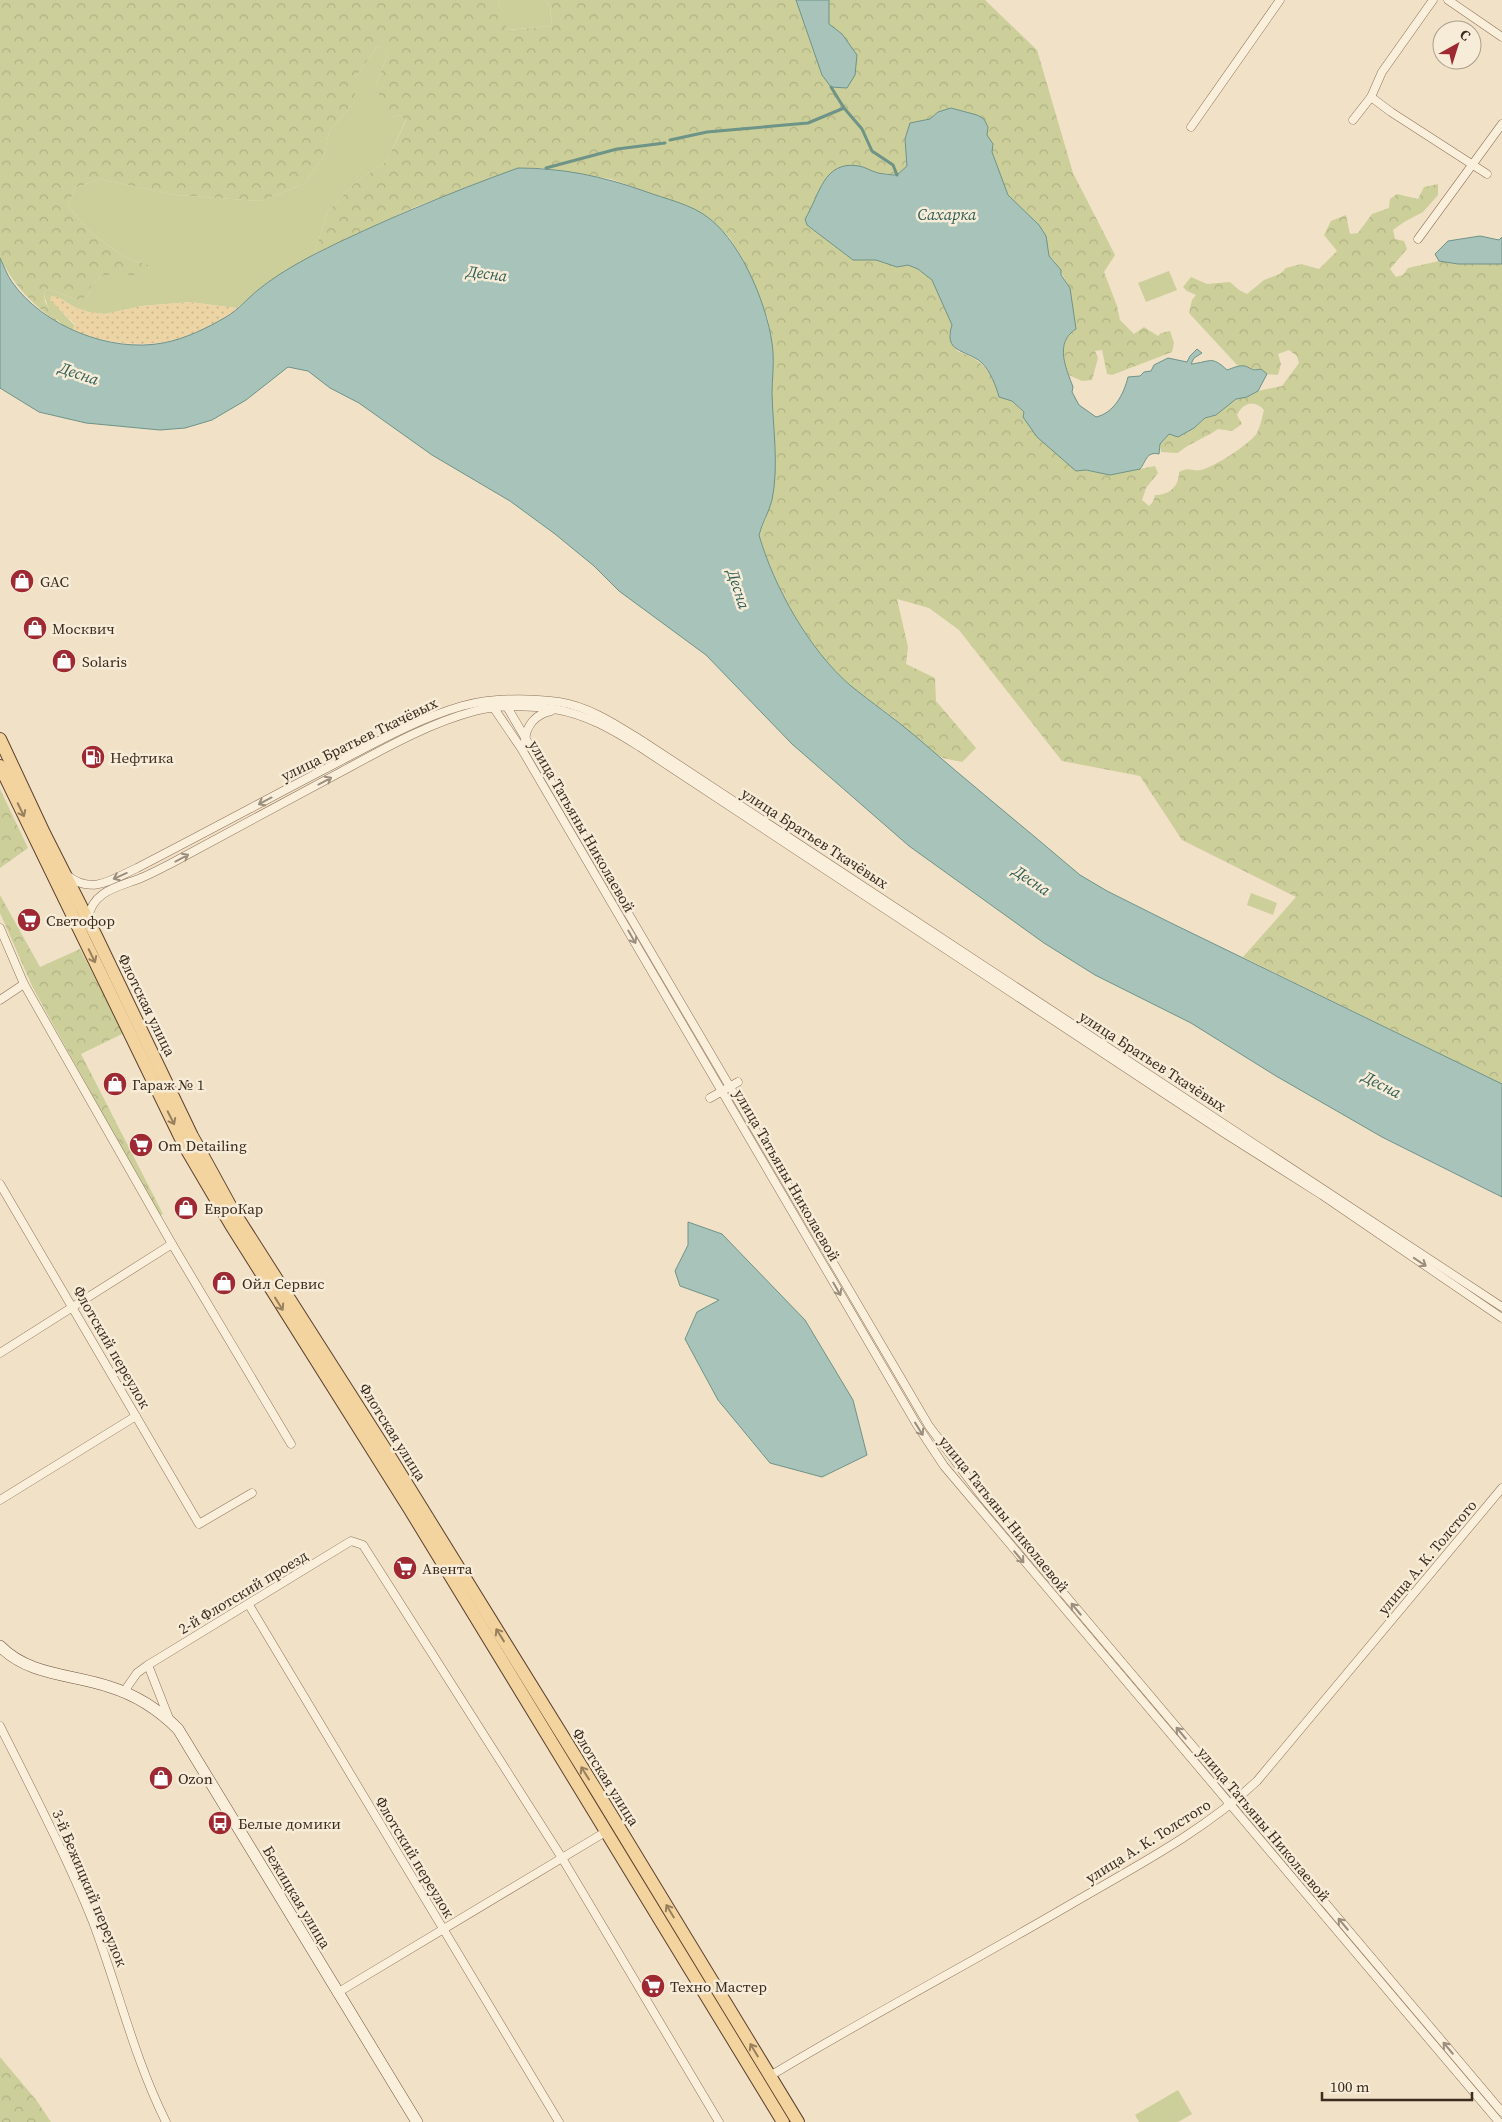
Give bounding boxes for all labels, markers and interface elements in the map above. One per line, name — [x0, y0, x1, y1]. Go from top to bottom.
north arrow — [1432, 20, 1482, 70]
text: С — [1456, 24, 1475, 46]
water label: Сахарка — [918, 203, 977, 225]
water label: Десна — [463, 259, 509, 286]
water label: Десна — [54, 355, 103, 390]
water label: Десна — [722, 564, 756, 612]
shop icon: GAC — [9, 568, 35, 594]
place label: GAC — [40, 571, 69, 592]
shop icon: Москвич — [22, 615, 48, 641]
place label: Москвич — [52, 618, 115, 639]
shop icon: Solaris — [51, 648, 77, 674]
place label: Solaris — [82, 651, 127, 672]
street label: улица Братьев Ткачёвых — [277, 692, 441, 786]
street label: улица Татьяны Николаевой — [524, 736, 640, 916]
fuel station icon: Нефтика — [80, 744, 106, 770]
place label: Нефтика — [110, 747, 174, 768]
one-way arrow — [317, 776, 332, 785]
street label: улица Братьев Ткачёвых — [737, 782, 893, 894]
one-way arrow — [257, 796, 272, 806]
one-way arrow — [17, 802, 26, 817]
one-way arrow — [174, 853, 189, 862]
water label: Десна — [1007, 858, 1056, 901]
one-way arrow — [113, 871, 128, 881]
supermarket icon: Светофор — [16, 907, 42, 933]
place label: Светофор — [46, 910, 115, 931]
one-way arrow — [627, 929, 637, 944]
one-way arrow — [87, 949, 97, 964]
street label: Флотская улица — [113, 950, 181, 1060]
street label: улица Братьев Ткачёвых — [1075, 1005, 1231, 1117]
water label: Десна — [1357, 1064, 1406, 1103]
shop icon: Гараж № 1 — [102, 1071, 128, 1097]
place label: Гараж № 1 — [132, 1074, 205, 1095]
street label: улица Татьяны Николаевой — [729, 1085, 845, 1265]
one-way arrow — [166, 1111, 176, 1126]
supermarket icon: Om Detailing — [128, 1132, 154, 1158]
place label: Om Detailing — [158, 1135, 247, 1156]
shop icon: ЕвроКар — [173, 1195, 199, 1221]
place label: ЕвроКар — [204, 1198, 264, 1219]
one-way arrow — [1412, 1257, 1426, 1267]
shop icon: Ойл Сервис — [211, 1270, 237, 1296]
place label: Ойл Сервис — [242, 1273, 325, 1294]
one-way arrow — [833, 1281, 843, 1295]
street label: Флотский переулок — [68, 1282, 156, 1413]
one-way arrow — [275, 1296, 285, 1310]
street label: Флотская улица — [354, 1379, 432, 1485]
one-way arrow — [915, 1421, 925, 1435]
street label: улица Татьяны Николаевой — [934, 1431, 1074, 1597]
street label: улица А. К. Толстого — [1373, 1495, 1481, 1619]
street label: 2-й Флотский проезд — [174, 1545, 312, 1639]
one-way arrow — [1014, 1550, 1025, 1563]
supermarket icon: Авента — [392, 1555, 418, 1581]
place label: Авента — [422, 1558, 473, 1579]
one-way arrow — [1071, 1603, 1082, 1616]
one-way arrow — [494, 1628, 504, 1642]
street label: Флотская улица — [567, 1724, 645, 1830]
one-way arrow — [1176, 1727, 1187, 1740]
street label: улица Татьяны Николаевой — [1193, 1742, 1335, 1906]
shop icon: Ozon — [148, 1765, 174, 1791]
one-way arrow — [580, 1766, 590, 1780]
place label: Ozon — [178, 1768, 213, 1789]
street label: Флотский переулок — [370, 1792, 460, 1922]
street label: улица А. К. Толстого — [1081, 1794, 1215, 1888]
street label: 3-й Бежицкий переулок — [47, 1806, 133, 1970]
bus stop icon: Белые домики — [207, 1810, 233, 1836]
place label: Белые домики — [238, 1813, 341, 1834]
street label: Бежицкая улица — [258, 1842, 336, 1953]
one-way arrow — [664, 1905, 674, 1919]
one-way arrow — [1338, 1918, 1349, 1931]
supermarket icon: Техно Мастер — [640, 1973, 666, 1999]
place label: Техно Мастер — [670, 1976, 767, 1997]
one-way arrow — [1443, 2042, 1454, 2055]
one-way arrow — [749, 2044, 759, 2058]
scale bar — [1322, 2070, 1472, 2102]
text: 100 m — [1330, 2076, 1370, 2097]

